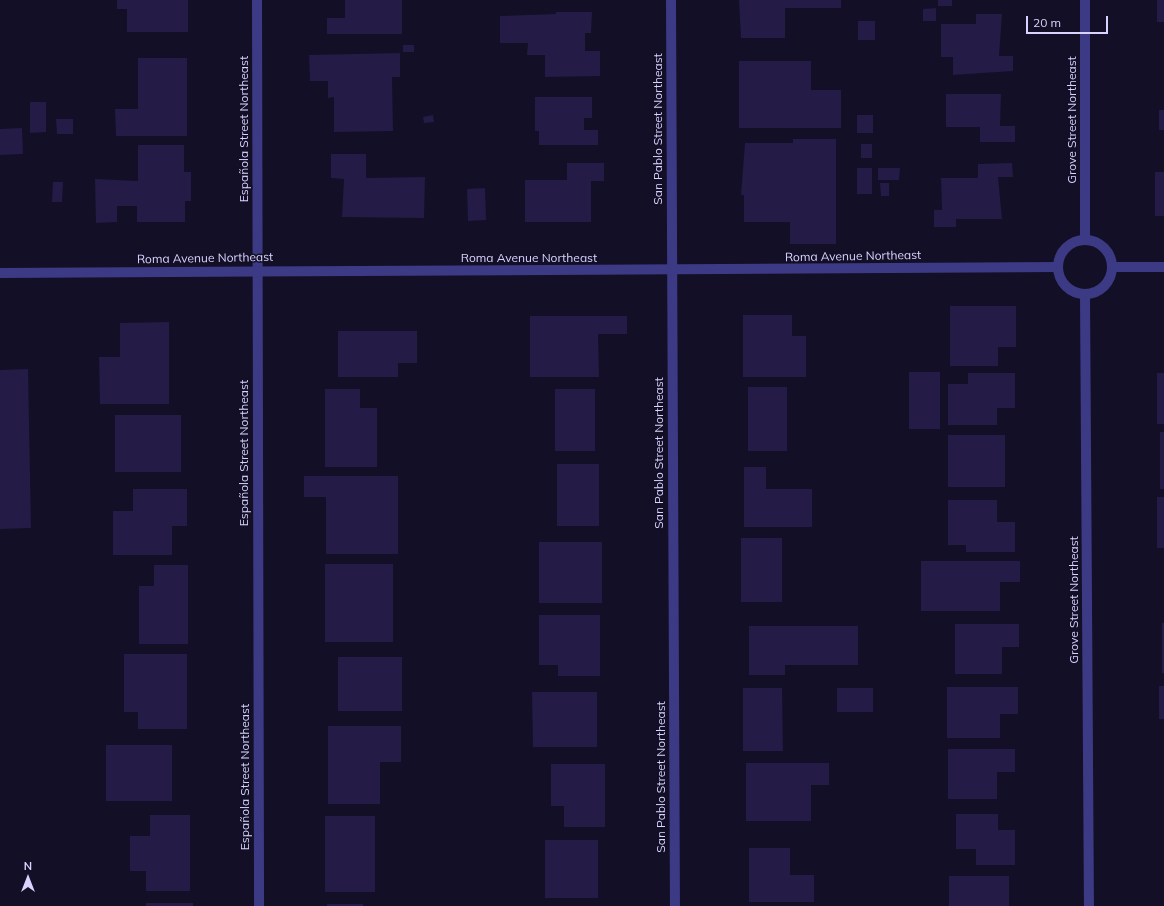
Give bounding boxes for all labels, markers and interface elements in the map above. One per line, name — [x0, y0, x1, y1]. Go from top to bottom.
scale bar — [1028, 8, 1110, 34]
text: 20 m — [1033, 15, 1061, 30]
street label: San Pablo Street Northeast — [651, 53, 665, 205]
street label: Española Street Northeast — [237, 56, 251, 202]
street label: Grove Street Northeast — [1065, 56, 1079, 184]
street label: Roma Avenue Northeast — [785, 248, 921, 264]
street label: Roma Avenue Northeast — [137, 250, 273, 266]
street label: Roma Avenue Northeast — [461, 251, 597, 265]
street label: San Pablo Street Northeast — [652, 377, 666, 529]
street label: Española Street Northeast — [237, 380, 251, 526]
street label: Grove Street Northeast — [1067, 536, 1081, 664]
street label: San Pablo Street Northeast — [654, 701, 668, 853]
street label: Española Street Northeast — [238, 704, 252, 850]
north arrow — [8, 858, 48, 898]
text: N — [24, 859, 32, 873]

